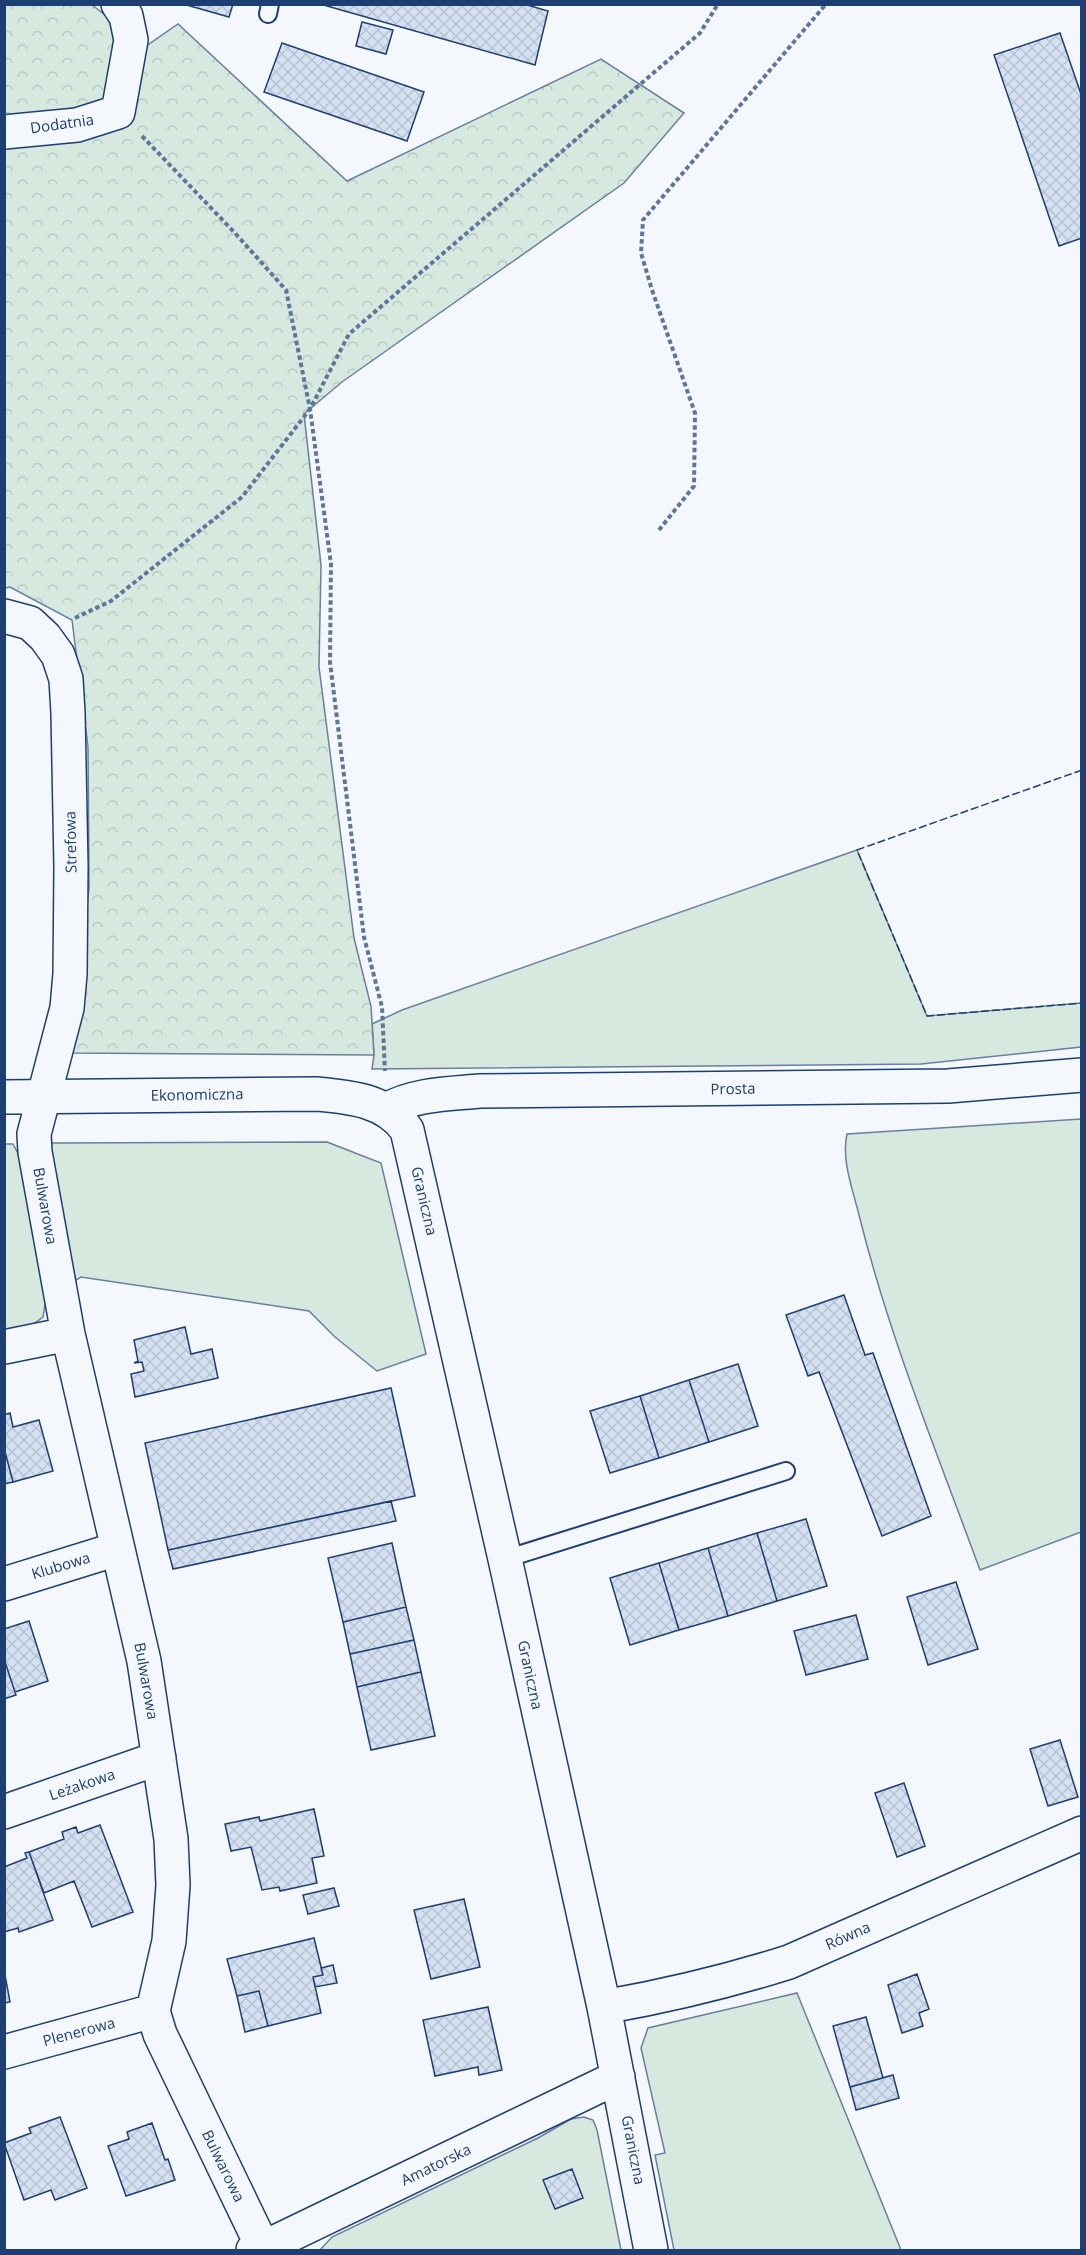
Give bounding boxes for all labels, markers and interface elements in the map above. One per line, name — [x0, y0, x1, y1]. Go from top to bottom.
street label: Dodatnia — [29, 109, 95, 137]
street label: Strefowa — [59, 811, 81, 873]
street label: Prosta — [710, 1078, 756, 1098]
street label: Ekonomiczna — [150, 1083, 244, 1105]
street label: Graniczna — [407, 1164, 443, 1237]
street label: Bulwarowa — [29, 1166, 63, 1246]
street label: Klubowa — [29, 1547, 92, 1583]
street label: Graniczna — [514, 1638, 548, 1711]
street label: Bulwarowa — [130, 1641, 164, 1721]
street label: Leżakowa — [46, 1763, 117, 1805]
street label: Równa — [822, 1916, 873, 1954]
street label: Plenerowa — [40, 2012, 117, 2050]
street label: Graniczna — [617, 2113, 650, 2186]
street label: Bulwarowa — [198, 2126, 250, 2205]
street label: Amatorska — [397, 2139, 474, 2190]

